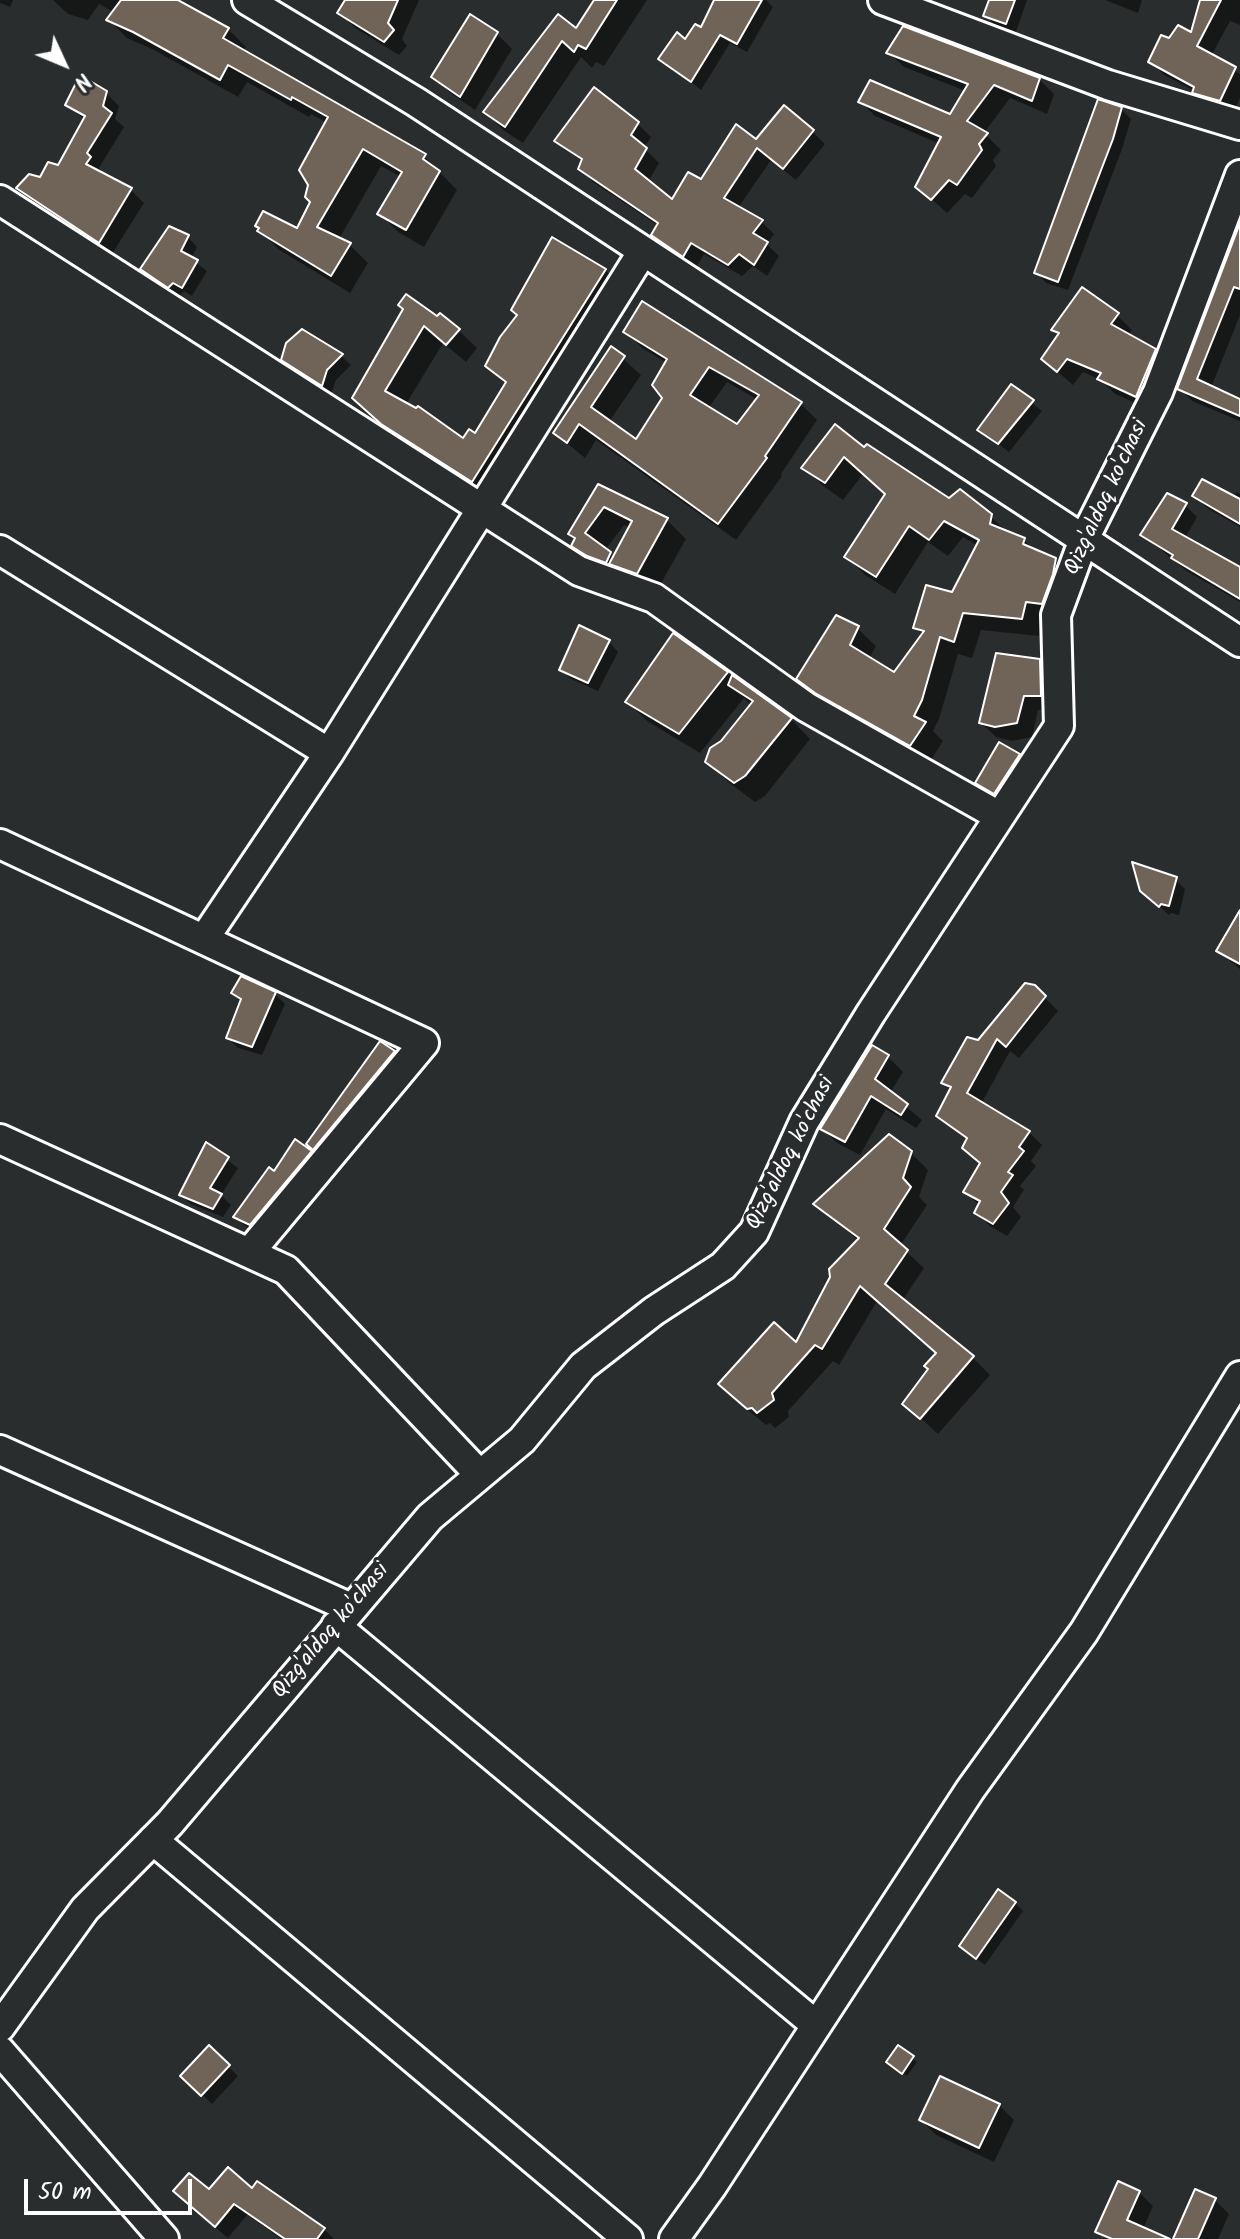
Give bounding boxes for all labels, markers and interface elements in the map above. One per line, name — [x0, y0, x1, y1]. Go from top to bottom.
north arrow — [24, 24, 104, 104]
text: N — [64, 64, 99, 98]
street label: Qizg'aldoq ko'chasi — [1060, 416, 1156, 580]
street label: Qizg'aldoq ko'chasi — [742, 1073, 842, 1235]
street label: Qizg'aldoq ko'chasi — [268, 1559, 396, 1705]
scale bar — [28, 2163, 196, 2213]
text: 50 m — [38, 2173, 92, 2212]

